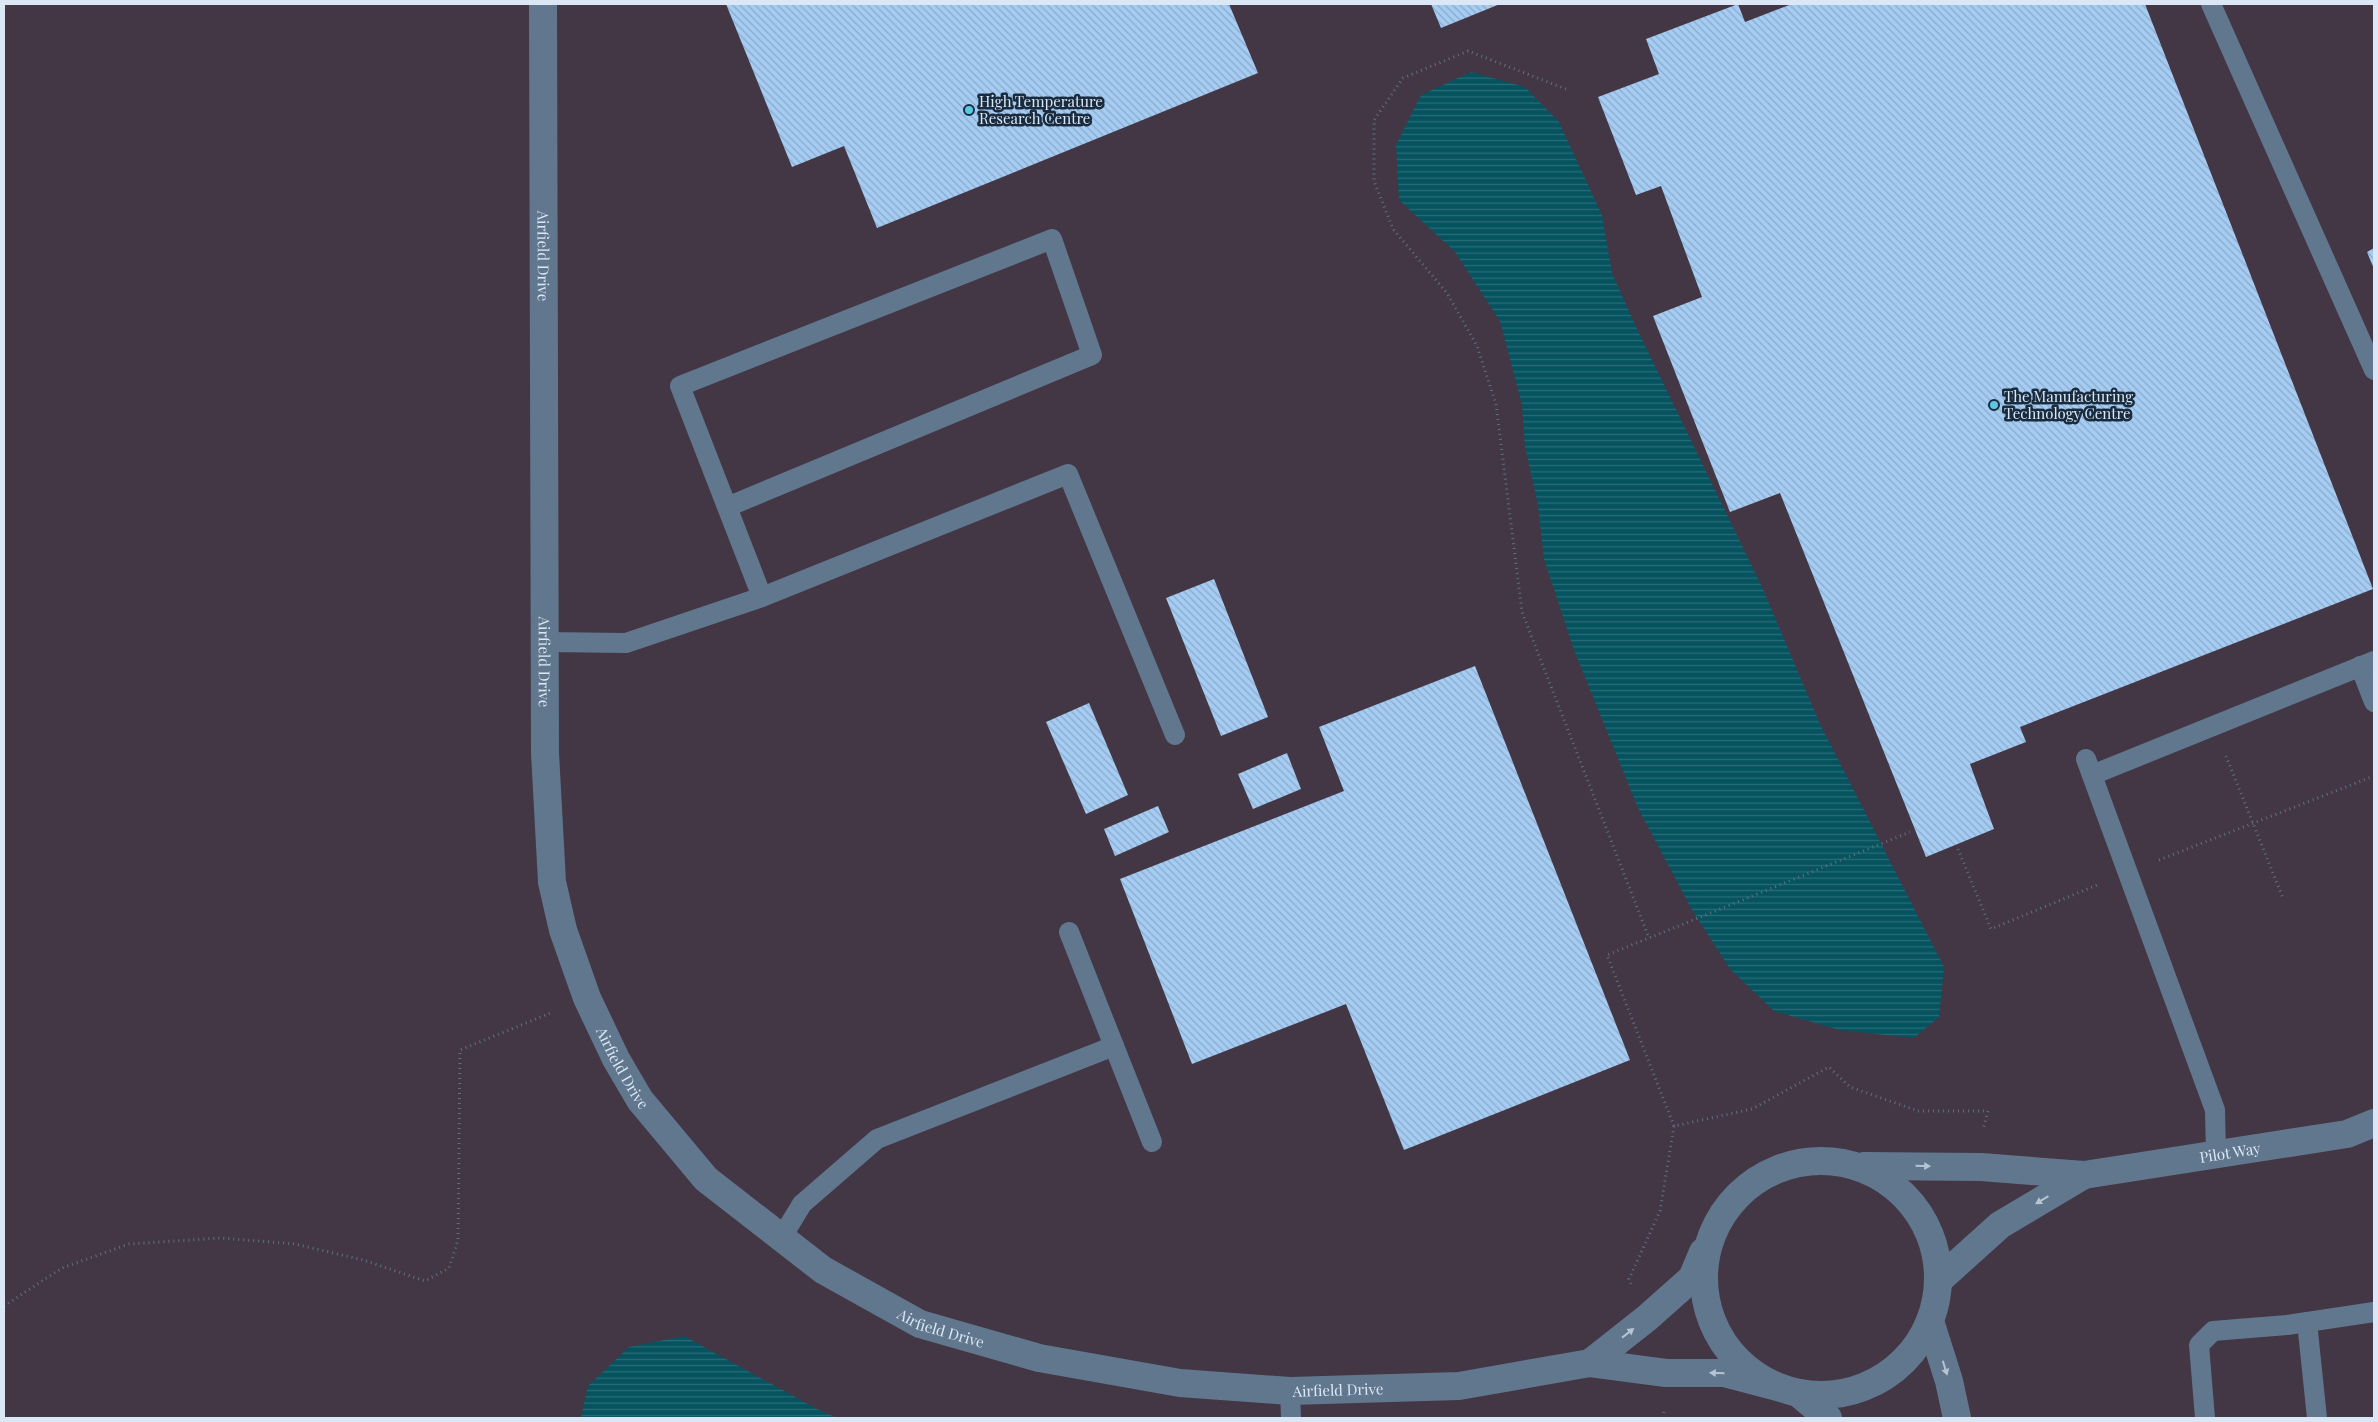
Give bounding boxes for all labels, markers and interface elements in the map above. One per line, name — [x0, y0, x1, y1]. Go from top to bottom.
place label: High Temperature Research Centre — [979, 91, 1103, 128]
marker: High Temperature Research Centre — [963, 104, 975, 116]
street label: Airfield Drive — [534, 210, 554, 301]
place label: The Manufacturing Technology Centre — [2004, 386, 2133, 423]
marker: The Manufacturing Technology Centre — [1988, 399, 2000, 411]
street label: Airfield Drive — [535, 616, 555, 707]
street label: Airfield Drive — [592, 1023, 653, 1113]
street label: Pilot Way — [2198, 1138, 2262, 1167]
one-way arrow — [1915, 1163, 1931, 1171]
one-way arrow — [2036, 1196, 2049, 1205]
street label: Airfield Drive — [893, 1303, 987, 1352]
one-way arrow — [1621, 1327, 1634, 1338]
one-way arrow — [1941, 1360, 1949, 1375]
one-way arrow — [1709, 1369, 1725, 1377]
street label: Airfield Drive — [1291, 1378, 1384, 1401]

